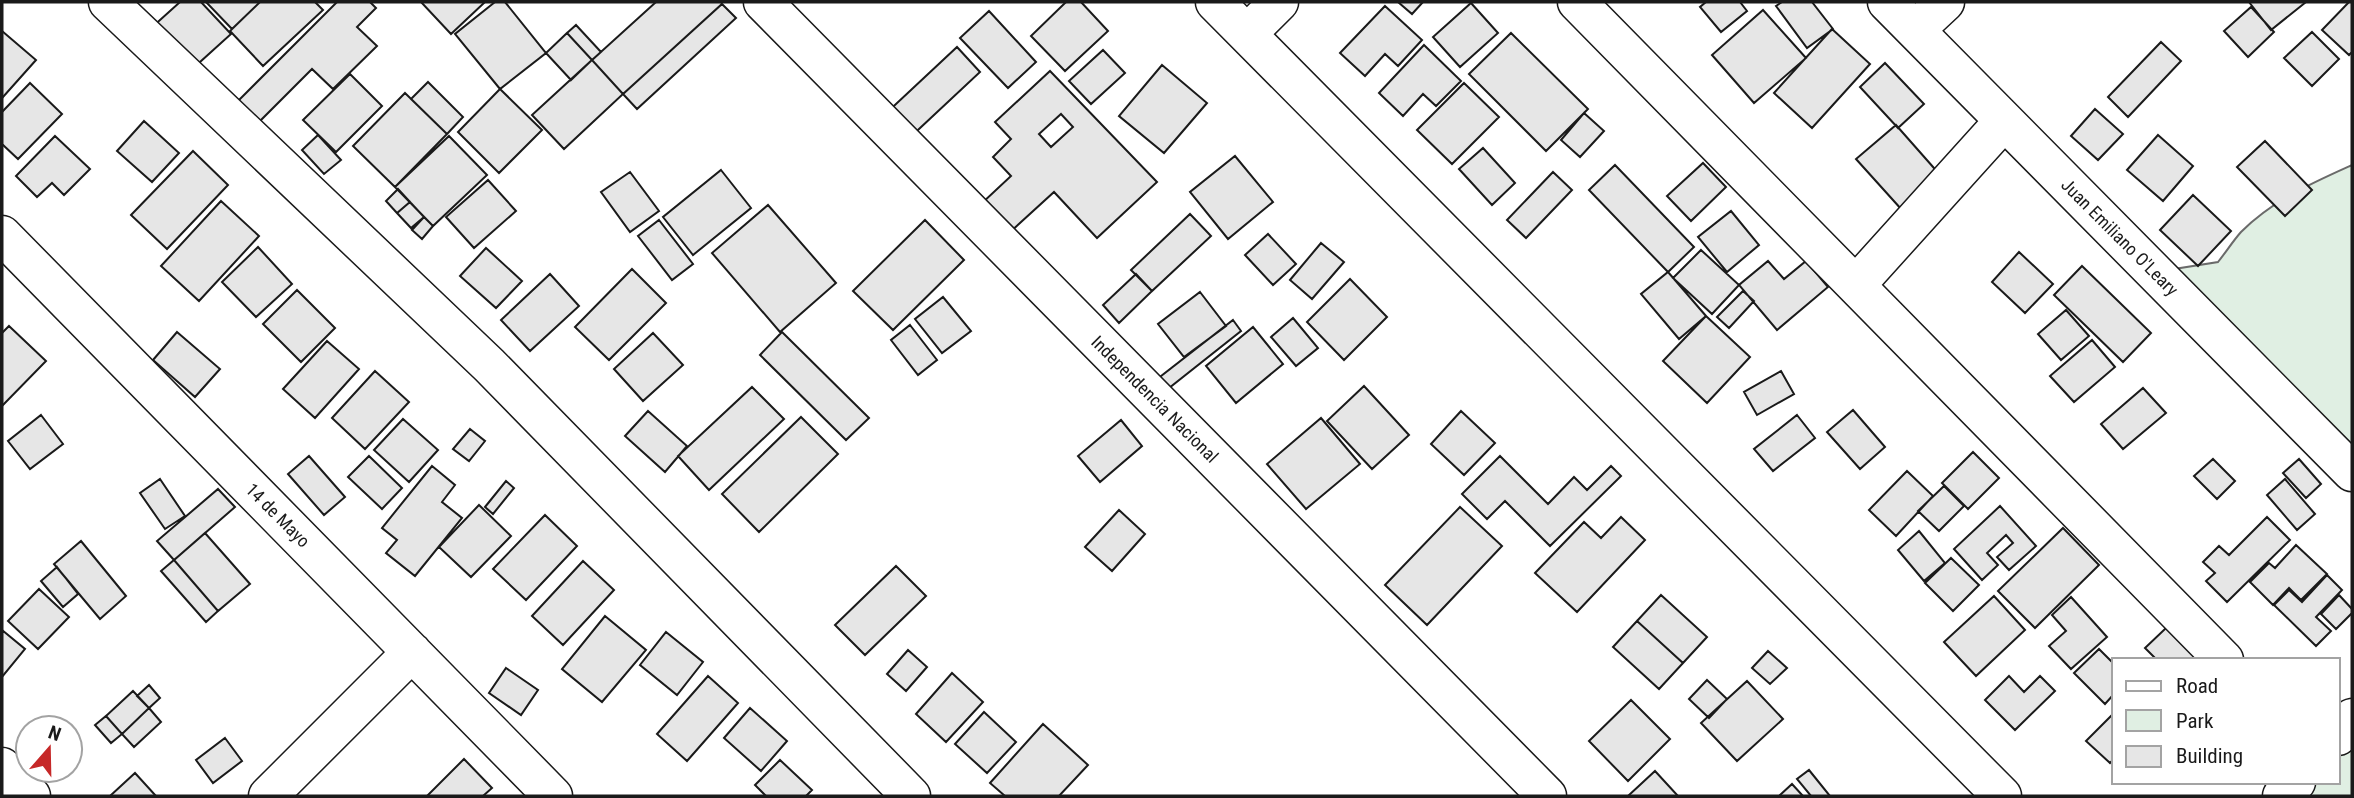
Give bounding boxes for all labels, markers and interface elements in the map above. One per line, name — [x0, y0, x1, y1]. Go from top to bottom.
street label: Juan Emiliano O'Leary — [2057, 174, 2183, 300]
street label: Independencia Nacional — [1087, 331, 1223, 467]
street label: 14 de Mayo — [242, 479, 314, 551]
legend — [2112, 658, 2340, 784]
text: Road — [2176, 674, 2218, 698]
text: Park — [2176, 709, 2214, 733]
north arrow — [14, 714, 84, 784]
text: N — [45, 721, 64, 746]
text: Building — [2176, 744, 2243, 768]

